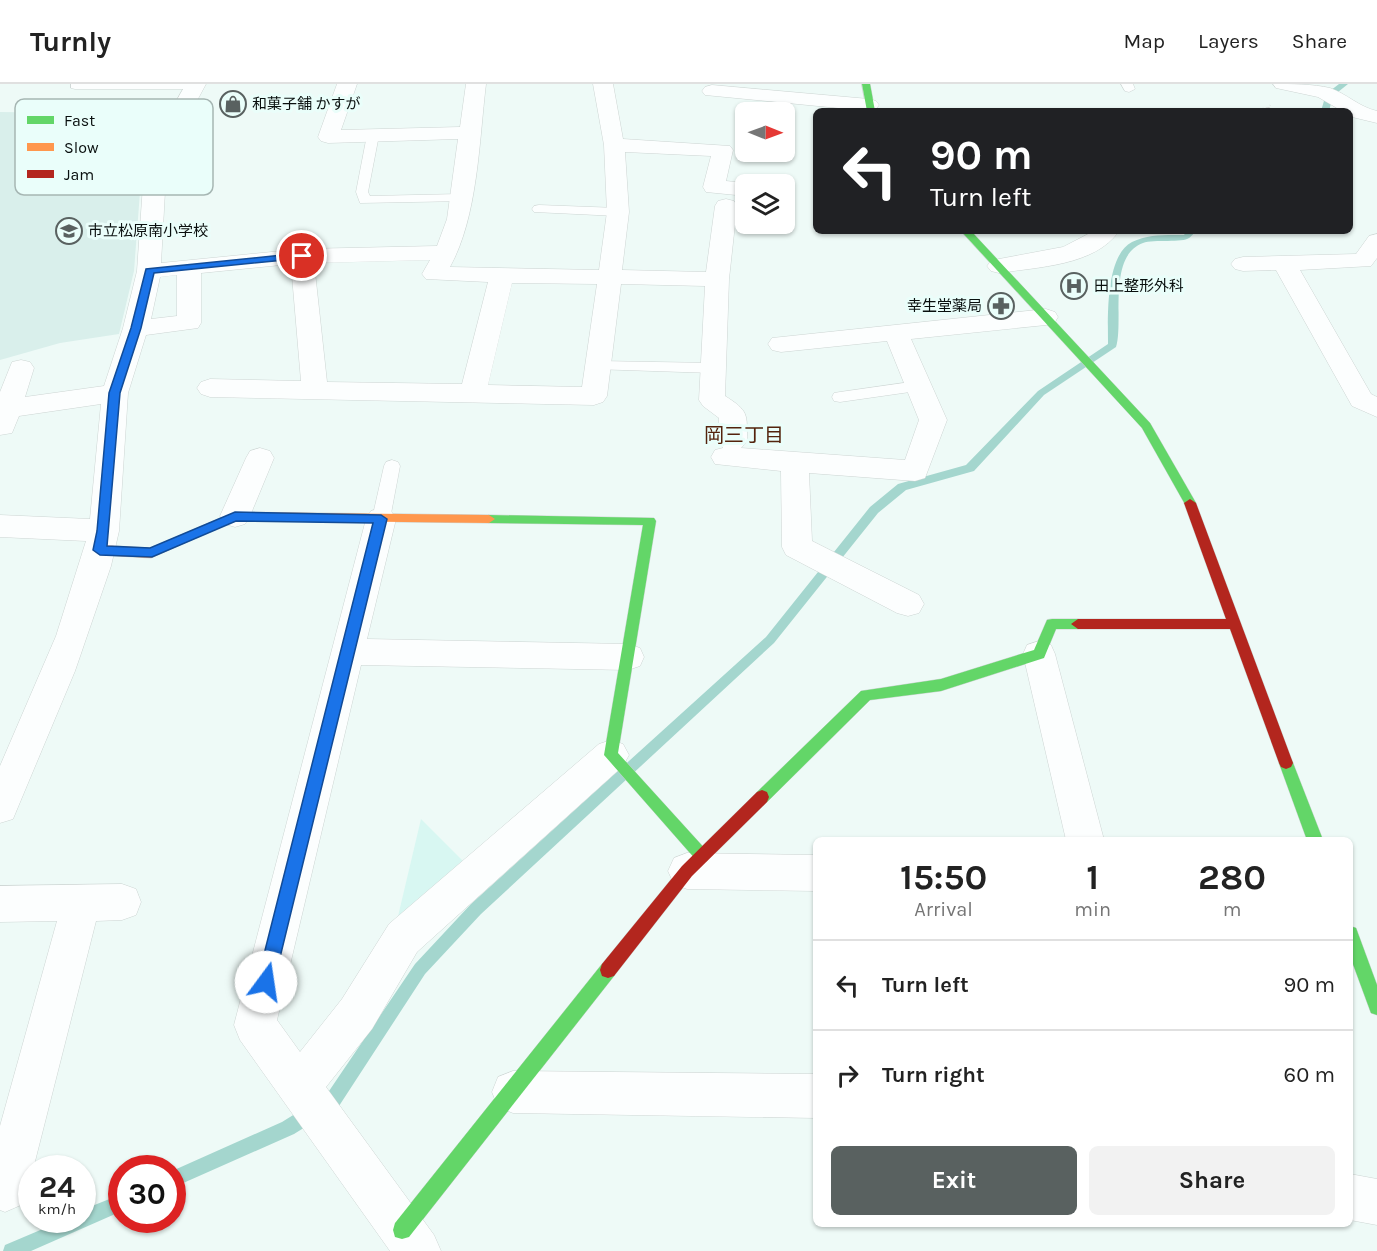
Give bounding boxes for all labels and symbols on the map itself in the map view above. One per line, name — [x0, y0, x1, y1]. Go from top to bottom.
shop icon: 和菓子舗 かすが — [218, 89, 248, 119]
place label: 和菓子舗 かすが — [252, 95, 361, 113]
legend — [15, 99, 213, 195]
north arrow — [735, 102, 795, 162]
text: Fast — [64, 111, 95, 130]
text: Slow — [64, 138, 99, 157]
text: Jam — [64, 165, 94, 184]
school or university icon: 市立松原南小学校 — [54, 216, 84, 246]
place label: 市立松原南小学校 — [88, 222, 208, 240]
pin — [276, 230, 327, 281]
hospital icon: 田上整形外科 — [1059, 271, 1089, 301]
place label: 田上整形外科 — [1094, 277, 1184, 295]
pharmacy icon: 幸生堂薬局 — [986, 291, 1016, 321]
place label: 幸生堂薬局 — [907, 297, 982, 315]
district label: 岡三丁目 — [704, 424, 784, 447]
position arrow — [234, 950, 298, 1014]
speed limit sign: 30 — [108, 1155, 186, 1233]

